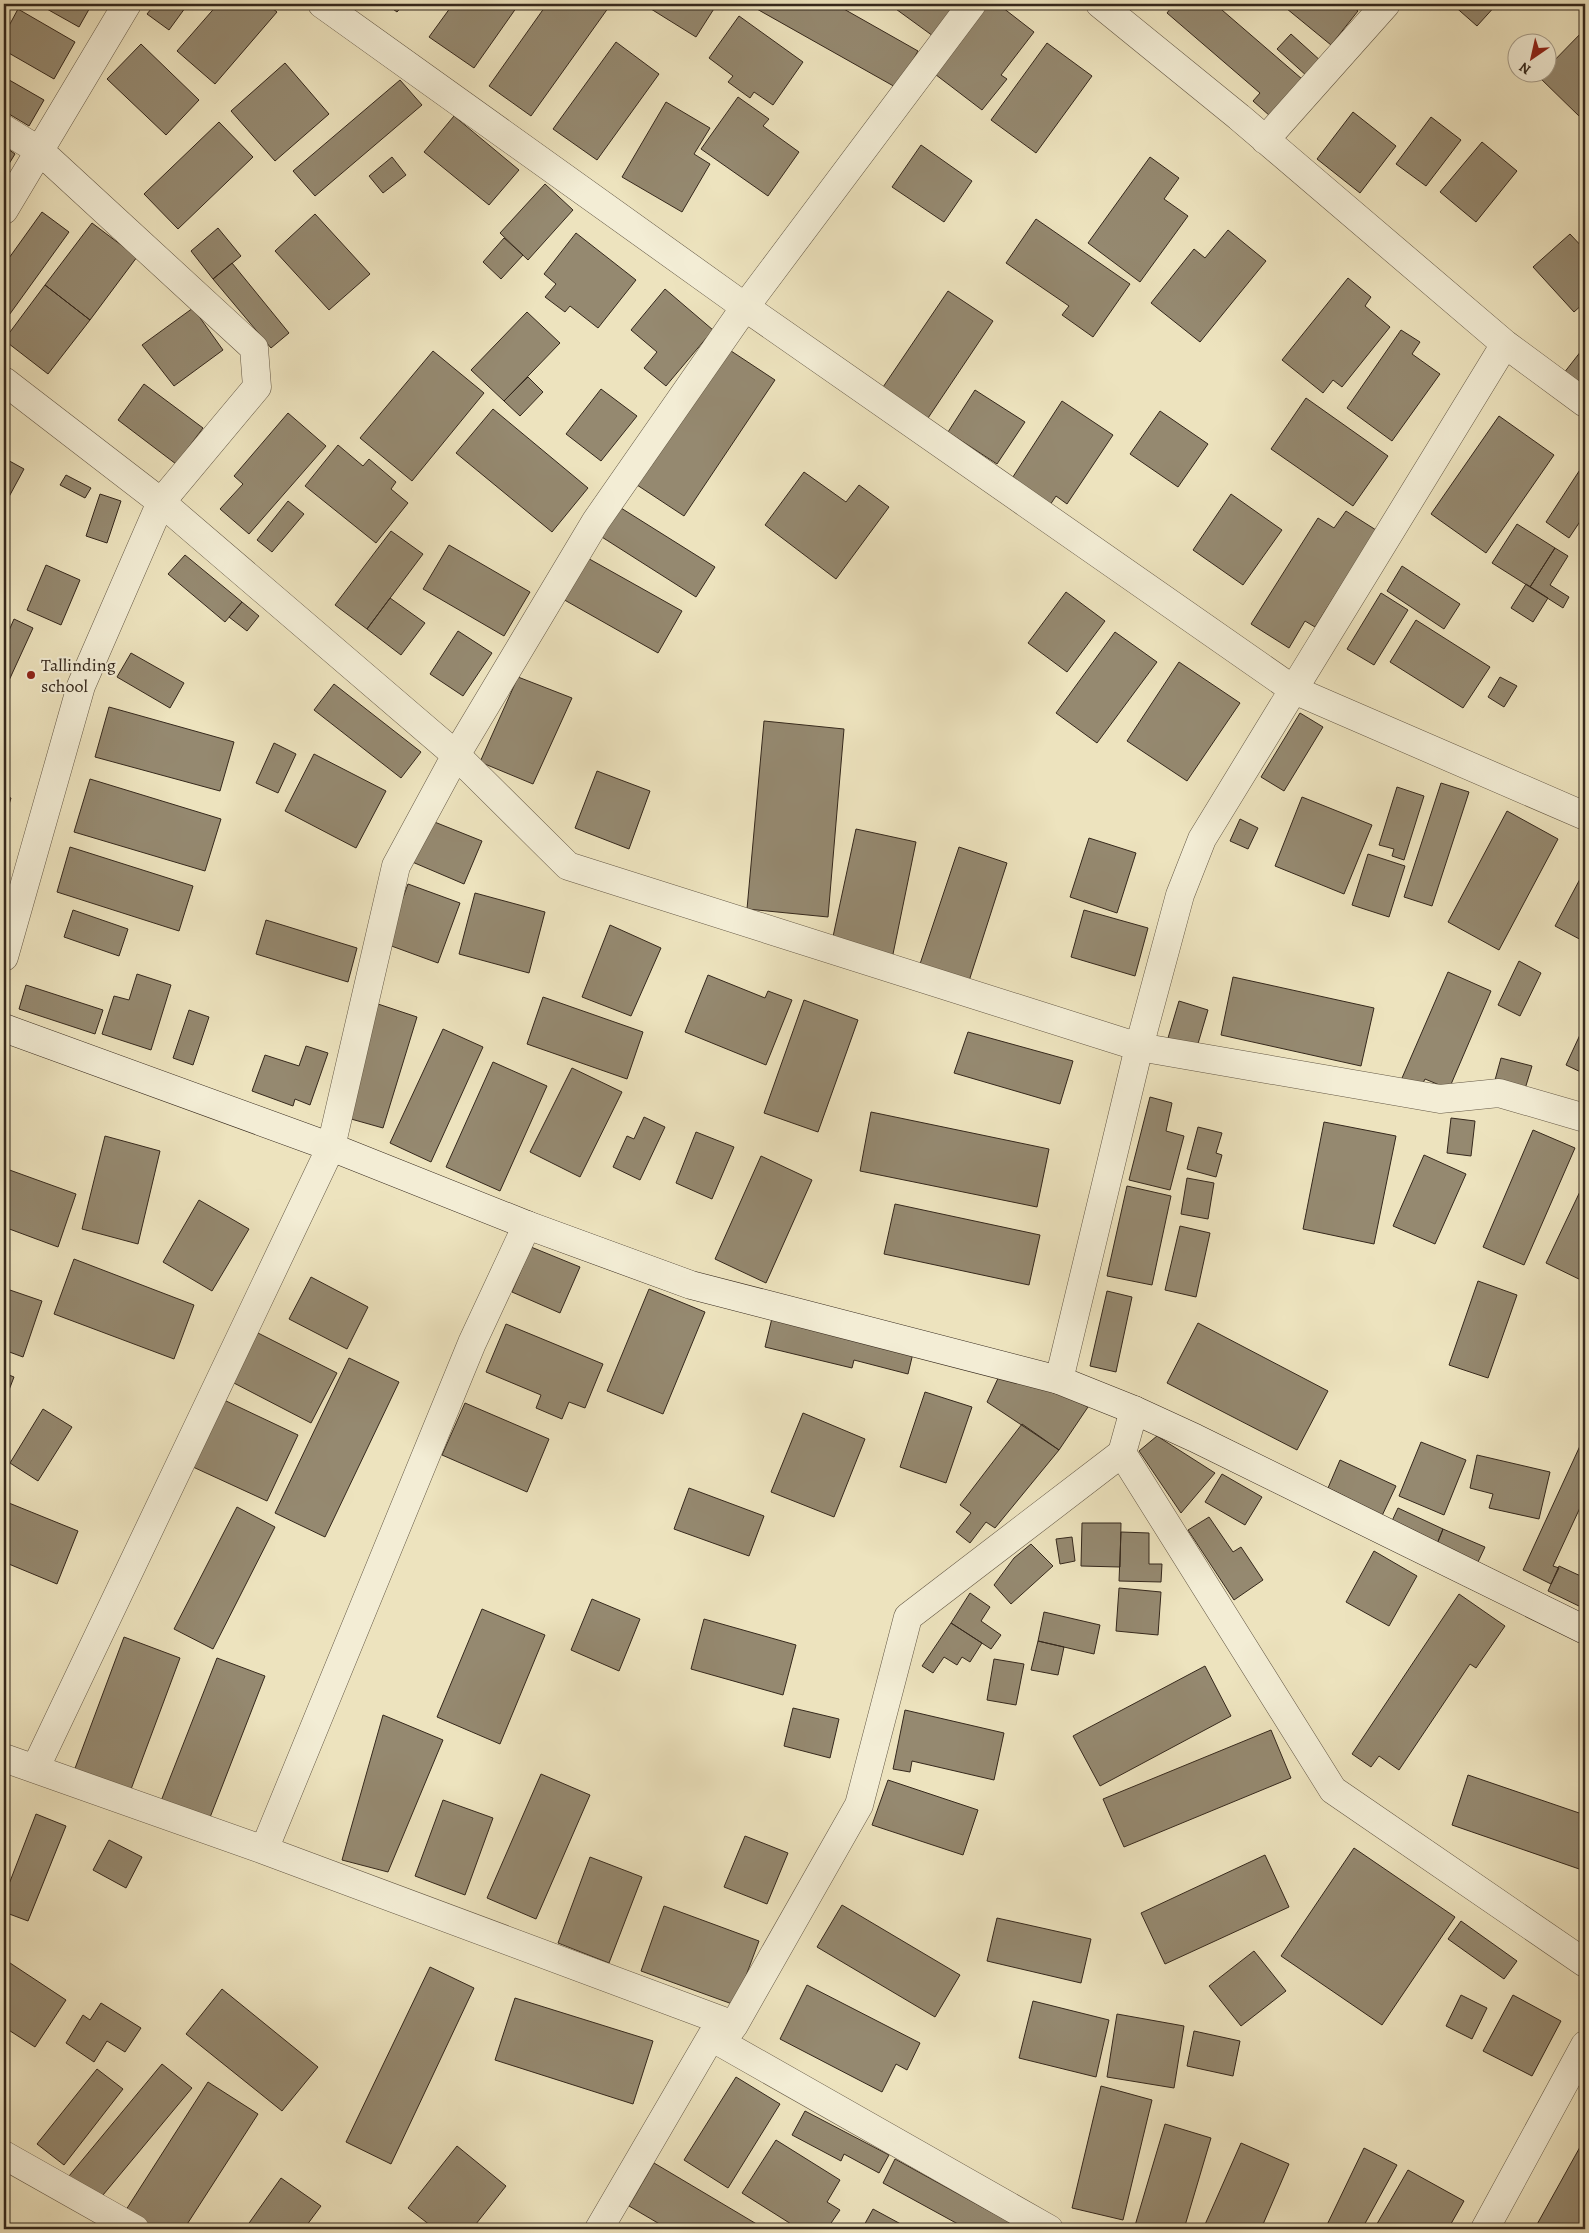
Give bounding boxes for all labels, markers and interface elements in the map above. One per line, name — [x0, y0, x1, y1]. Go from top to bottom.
north arrow — [1506, 32, 1556, 82]
text: N — [1515, 58, 1535, 79]
place label: Tallinding school — [41, 653, 116, 698]
marker: Tallinding school — [25, 669, 37, 681]

